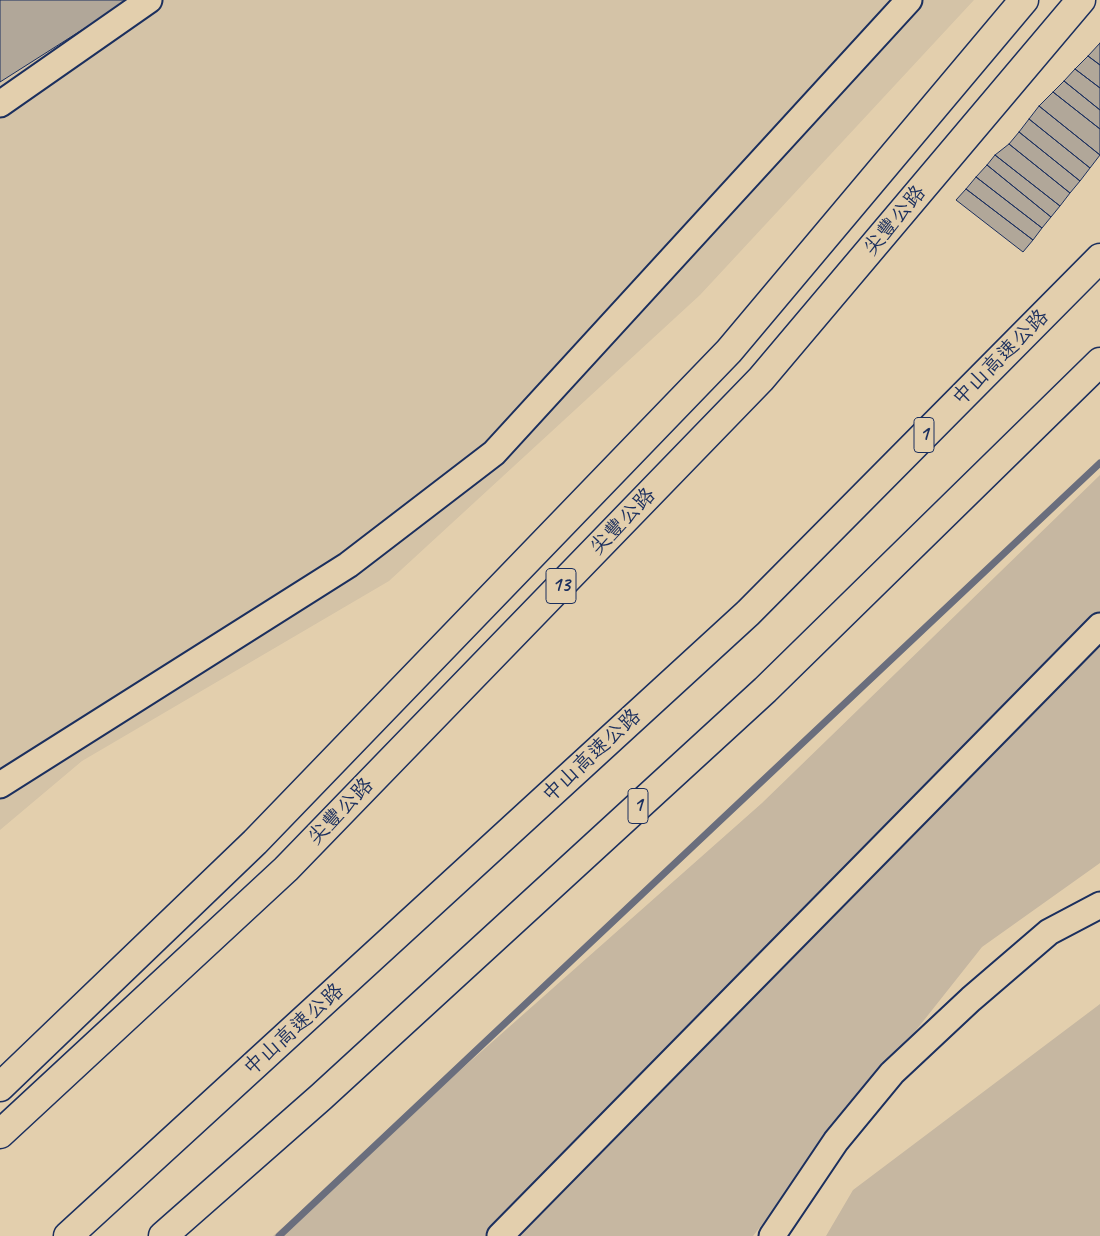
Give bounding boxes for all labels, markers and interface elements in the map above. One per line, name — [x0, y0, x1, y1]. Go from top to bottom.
street label: 尖豐公路 — [858, 181, 932, 261]
street label: 中山高速公路 — [948, 305, 1054, 411]
road number: 1 — [914, 418, 934, 452]
street label: 尖豐公路 — [585, 483, 661, 561]
road number: 13 — [546, 568, 576, 604]
street label: 中山高速公路 — [537, 704, 647, 808]
street label: 尖豐公路 — [303, 773, 379, 851]
road number: 1 — [628, 788, 648, 824]
street label: 中山高速公路 — [239, 978, 349, 1082]

